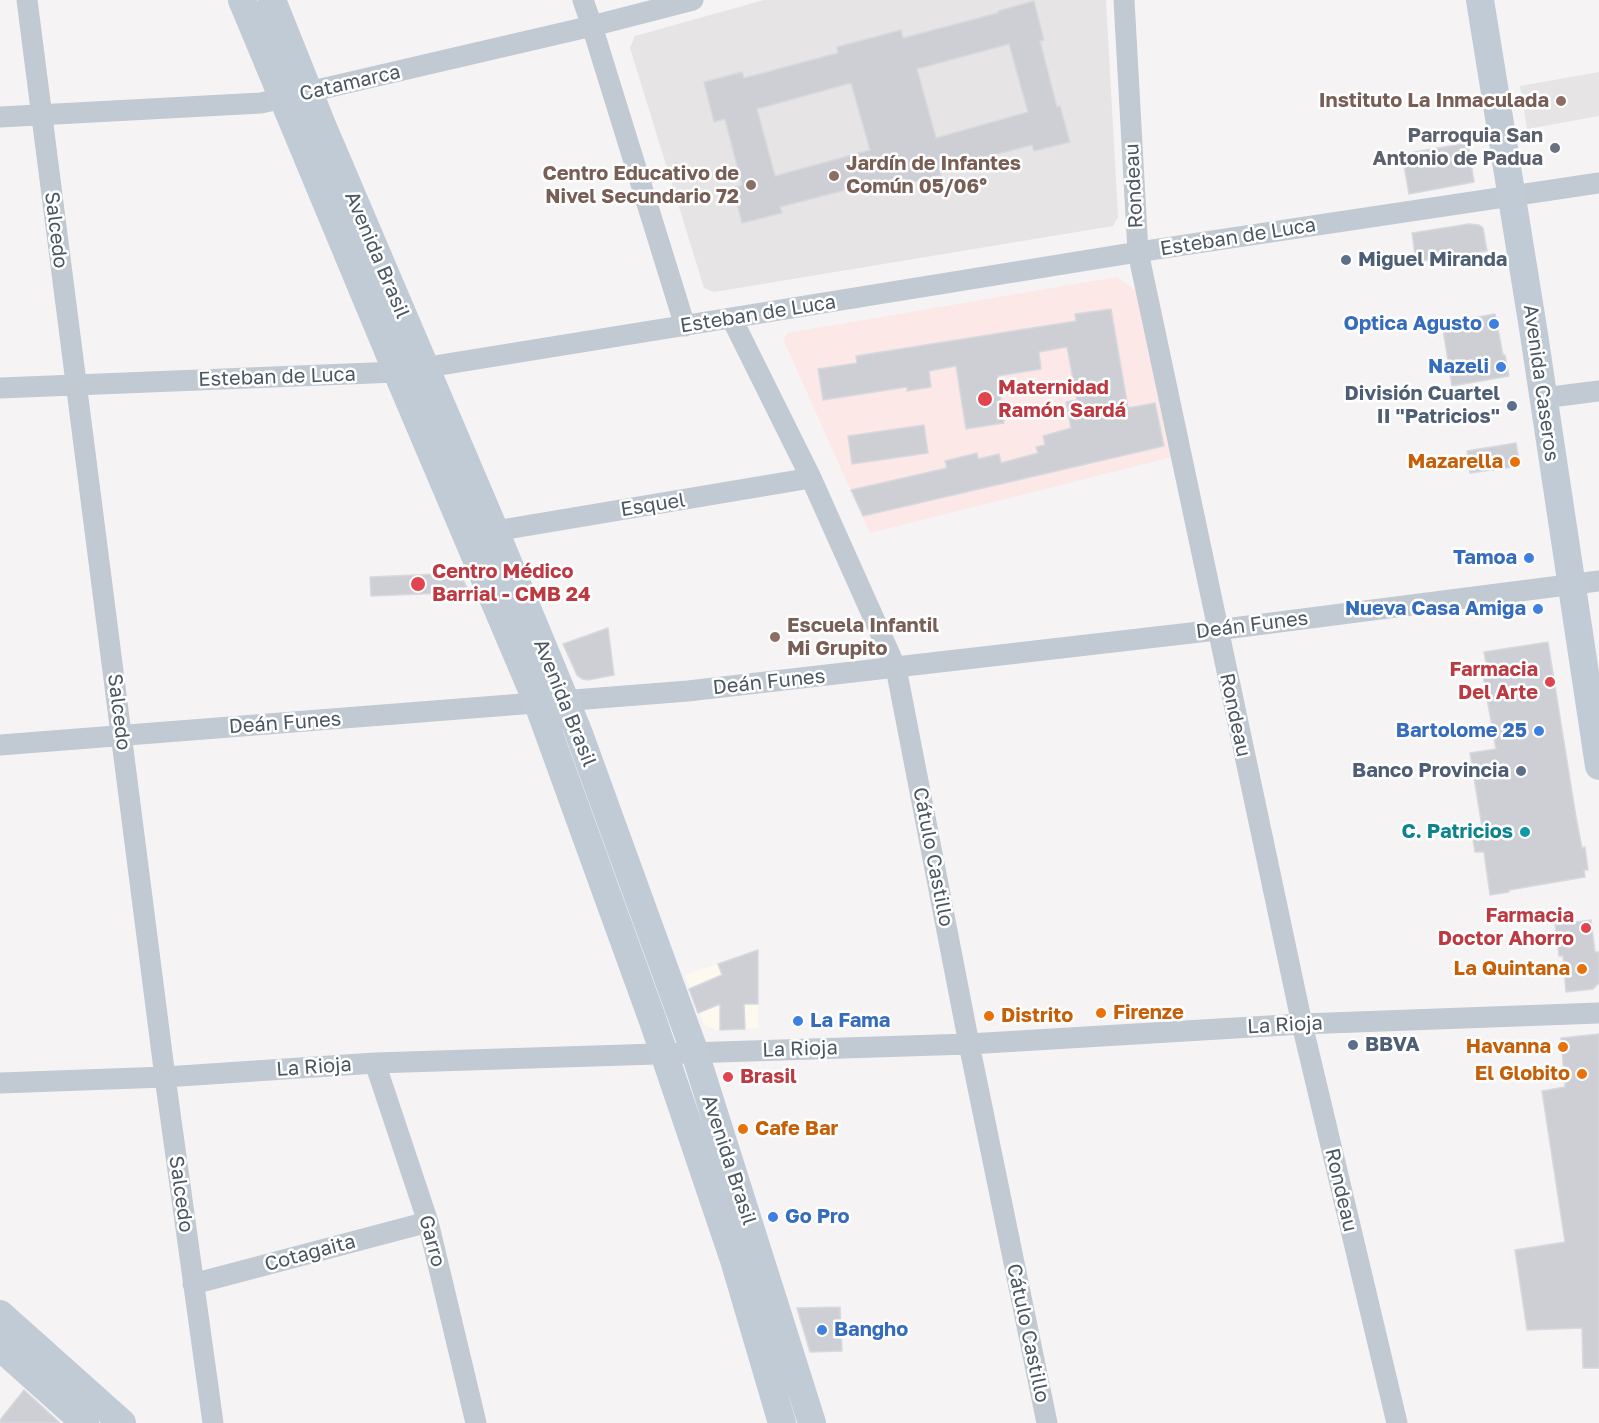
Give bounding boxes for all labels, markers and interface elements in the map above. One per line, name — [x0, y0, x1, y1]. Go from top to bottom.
street label: Catamarca — [297, 60, 403, 106]
place label: Instituto La Inmaculada — [1319, 89, 1549, 113]
marker: Instituto La Inmaculada — [1554, 94, 1568, 108]
place label: Parroquia San Antonio de Padua — [1373, 124, 1543, 171]
marker: Parroquia San Antonio de Padua — [1548, 141, 1562, 155]
street label: Rondeau — [1120, 143, 1148, 229]
place label: Jardín de Infantes Común 05/06° — [846, 152, 1021, 199]
place label: Centro Educativo de Nivel Secundario 72 — [543, 162, 739, 209]
marker: Jardín de Infantes Común 05/06° — [827, 169, 841, 183]
marker: Centro Educativo de Nivel Secundario 72 — [744, 178, 758, 192]
street label: Avenida Brasil — [339, 188, 415, 322]
street label: Salcedo — [39, 190, 73, 270]
street label: Esteban de Luca — [1158, 213, 1318, 261]
place label: Miguel Miranda — [1358, 248, 1507, 272]
marker: Miguel Miranda — [1339, 253, 1353, 267]
street label: Esteban de Luca — [678, 290, 838, 338]
street label: Avenida Caseros — [1518, 303, 1564, 463]
place label: Optica Agusto — [1344, 312, 1482, 336]
marker: Optica Agusto — [1487, 317, 1501, 331]
place label: Nazeli — [1428, 355, 1489, 379]
marker: Nazeli — [1494, 360, 1508, 374]
street label: Esteban de Luca — [198, 362, 356, 392]
place label: Maternidad Ramón Sardá — [998, 376, 1126, 423]
place label: División Cuartel II "Patricios" — [1345, 382, 1500, 429]
marker: Maternidad Ramón Sardá — [976, 390, 994, 408]
marker: División Cuartel II "Patricios" — [1505, 399, 1519, 413]
place label: Mazarella — [1408, 450, 1503, 474]
marker: Mazarella — [1508, 455, 1522, 469]
street label: Esquel — [619, 488, 687, 522]
place label: Tamoa — [1453, 546, 1517, 570]
marker: Tamoa — [1522, 551, 1536, 565]
place label: Centro Médico Barrial - CMB 24 — [432, 560, 590, 607]
marker: Centro Médico Barrial - CMB 24 — [409, 575, 427, 593]
place label: Nueva Casa Amiga — [1345, 597, 1526, 621]
marker: Nueva Casa Amiga — [1531, 602, 1545, 616]
street label: Deán Funes — [1195, 606, 1309, 644]
place label: Escuela Infantil Mi Grupito — [787, 614, 939, 661]
marker: Escuela Infantil Mi Grupito — [768, 630, 782, 644]
street label: Avenida Brasil — [528, 636, 602, 770]
place label: Farmacia Del Arte — [1449, 658, 1538, 705]
street label: Deán Funes — [712, 664, 826, 700]
street label: Rondeau — [1214, 671, 1256, 759]
street label: Salcedo — [102, 672, 136, 752]
marker: Farmacia Del Arte — [1543, 675, 1557, 689]
street label: Deán Funes — [228, 707, 342, 739]
place label: Bartolome 25 — [1396, 719, 1527, 743]
marker: Bartolome 25 — [1532, 724, 1546, 738]
place label: Banco Provincia — [1352, 759, 1509, 783]
marker: Banco Provincia — [1514, 764, 1528, 778]
street label: Cátulo Castillo — [908, 785, 958, 929]
place label: C. Patricios — [1402, 820, 1513, 844]
marker: C. Patricios — [1518, 825, 1532, 839]
place label: Farmacia Doctor Ahorro — [1438, 904, 1574, 951]
marker: Farmacia Doctor Ahorro — [1579, 921, 1593, 935]
place label: La Quintana — [1454, 957, 1570, 981]
marker: La Quintana — [1575, 962, 1589, 976]
place label: Firenze — [1113, 1001, 1184, 1025]
place label: Distrito — [1001, 1004, 1073, 1028]
marker: Firenze — [1094, 1006, 1108, 1020]
place label: La Fama — [810, 1009, 890, 1033]
marker: Distrito — [982, 1009, 996, 1023]
street label: La Rioja — [1247, 1011, 1323, 1039]
marker: La Fama — [791, 1014, 805, 1028]
place label: BBVA — [1365, 1033, 1420, 1057]
place label: Havanna — [1466, 1035, 1551, 1059]
street label: La Rioja — [762, 1036, 838, 1062]
marker: BBVA — [1346, 1038, 1360, 1052]
marker: Havanna — [1556, 1040, 1570, 1054]
street label: La Rioja — [275, 1052, 353, 1082]
place label: El Globito — [1475, 1062, 1570, 1086]
place label: Brasil — [740, 1065, 797, 1089]
marker: El Globito — [1575, 1067, 1589, 1081]
marker: Brasil — [721, 1070, 735, 1084]
street label: Avenida Brasil — [697, 1092, 761, 1228]
place label: Cafe Bar — [755, 1117, 838, 1141]
marker: Cafe Bar — [736, 1122, 750, 1136]
street label: Rondeau — [1320, 1146, 1362, 1234]
street label: Salcedo — [164, 1154, 198, 1234]
place label: Go Pro — [785, 1205, 850, 1229]
marker: Go Pro — [766, 1210, 780, 1224]
street label: Garro — [414, 1212, 450, 1270]
street label: Cotagaita — [262, 1229, 358, 1277]
street label: Cátulo Castillo — [1002, 1261, 1054, 1405]
place label: Bangho — [834, 1318, 908, 1342]
marker: Bangho — [815, 1323, 829, 1337]

